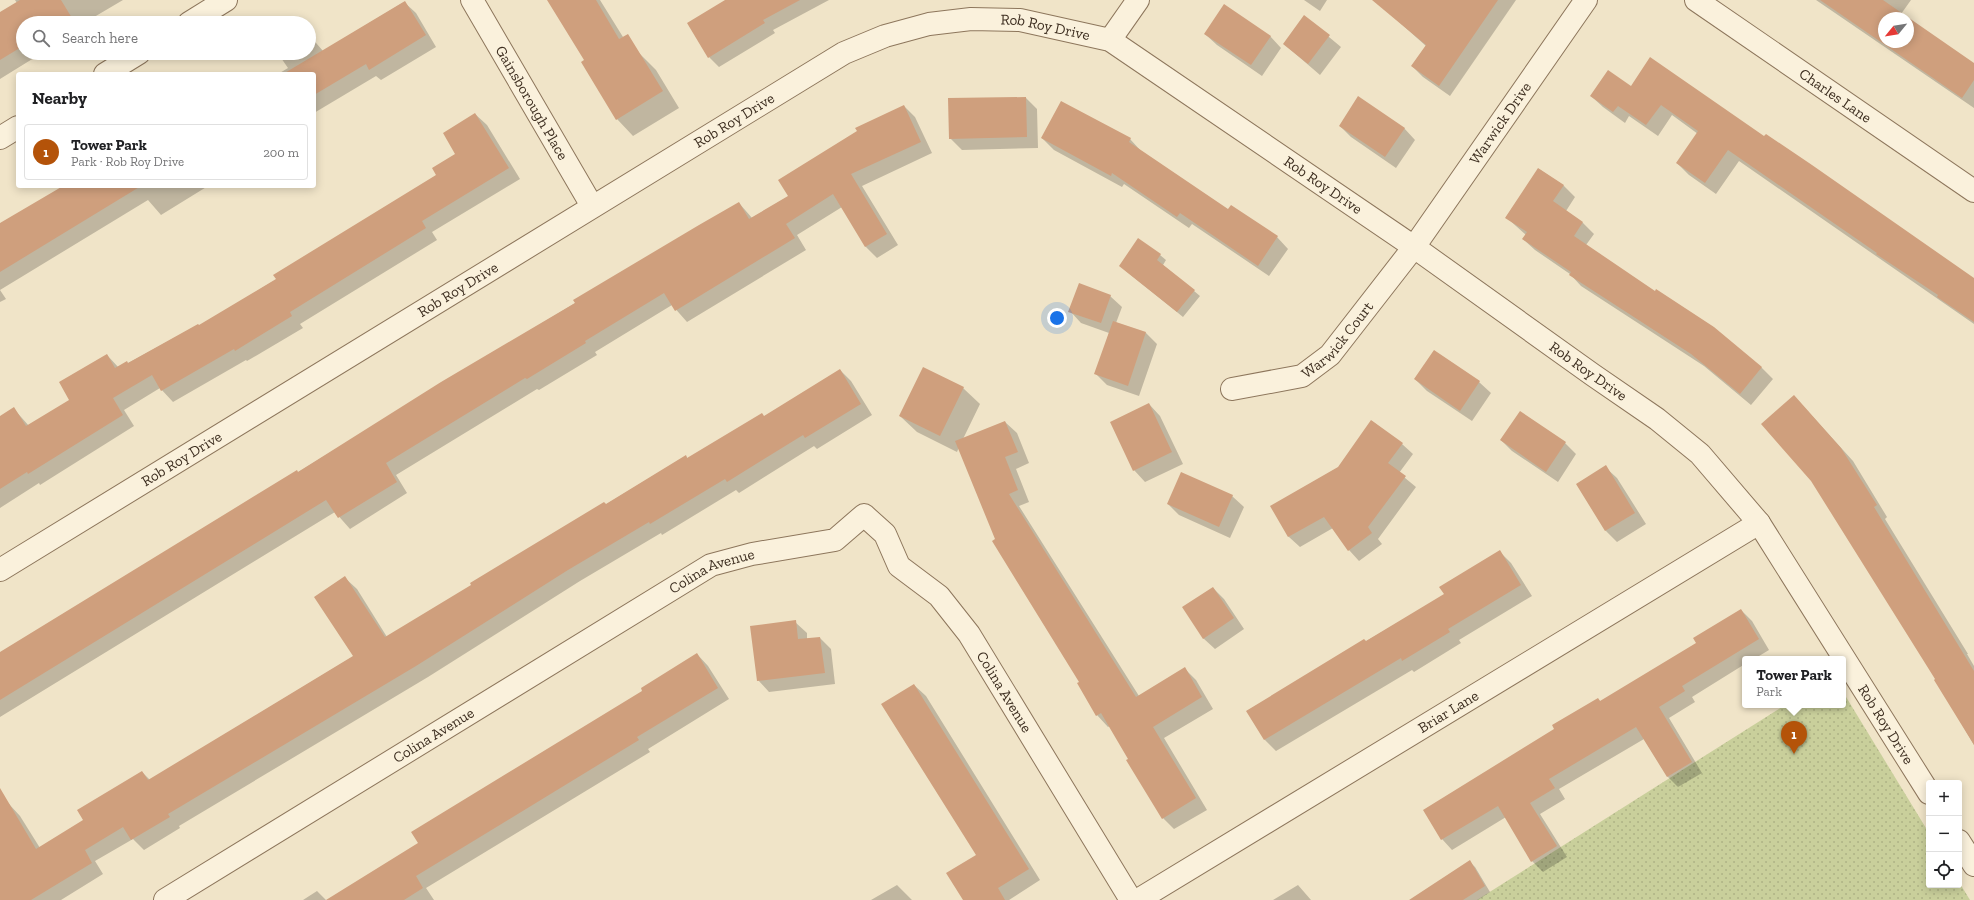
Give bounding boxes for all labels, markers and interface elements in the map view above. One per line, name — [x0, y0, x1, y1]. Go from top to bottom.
street label: Rob Roy Drive — [1000, 10, 1092, 44]
north arrow — [1878, 12, 1914, 48]
search box — [16, 16, 316, 60]
icon: search — [30, 27, 52, 49]
text: Search here — [62, 29, 138, 47]
street label: Gainsborough Place — [492, 43, 572, 163]
street label: Charles Lane — [1796, 65, 1875, 127]
street label: Warwick Drive — [1465, 79, 1535, 168]
text: Nearby — [32, 88, 87, 108]
street label: Rob Roy Drive — [691, 89, 778, 152]
text: Tower Park — [71, 136, 147, 154]
text: 1 — [43, 145, 49, 160]
text: 200 m — [263, 145, 299, 160]
street label: Rob Roy Drive — [1280, 152, 1366, 218]
text: Park · Rob Roy Drive — [71, 154, 184, 169]
street label: Rob Roy Drive — [414, 258, 501, 321]
street label: Warwick Court — [1298, 298, 1377, 382]
your location — [1047, 308, 1067, 328]
street label: Rob Roy Drive — [1546, 338, 1631, 405]
street label: Rob Roy Drive — [138, 427, 225, 490]
street label: Colina Avenue — [666, 545, 756, 598]
street label: Colina Avenue — [973, 648, 1036, 736]
popup — [1742, 656, 1846, 708]
text: Tower Park — [1756, 666, 1832, 684]
street label: Rob Roy Drive — [1854, 681, 1918, 768]
text: Park — [1756, 684, 1782, 699]
street label: Briar Lane — [1415, 686, 1482, 737]
street label: Colina Avenue — [390, 704, 477, 767]
pin: 1 — [1781, 721, 1807, 754]
map controls — [1926, 780, 1962, 888]
button: + — [1926, 780, 1962, 816]
button: − — [1926, 816, 1962, 852]
button: locate — [1926, 852, 1962, 888]

